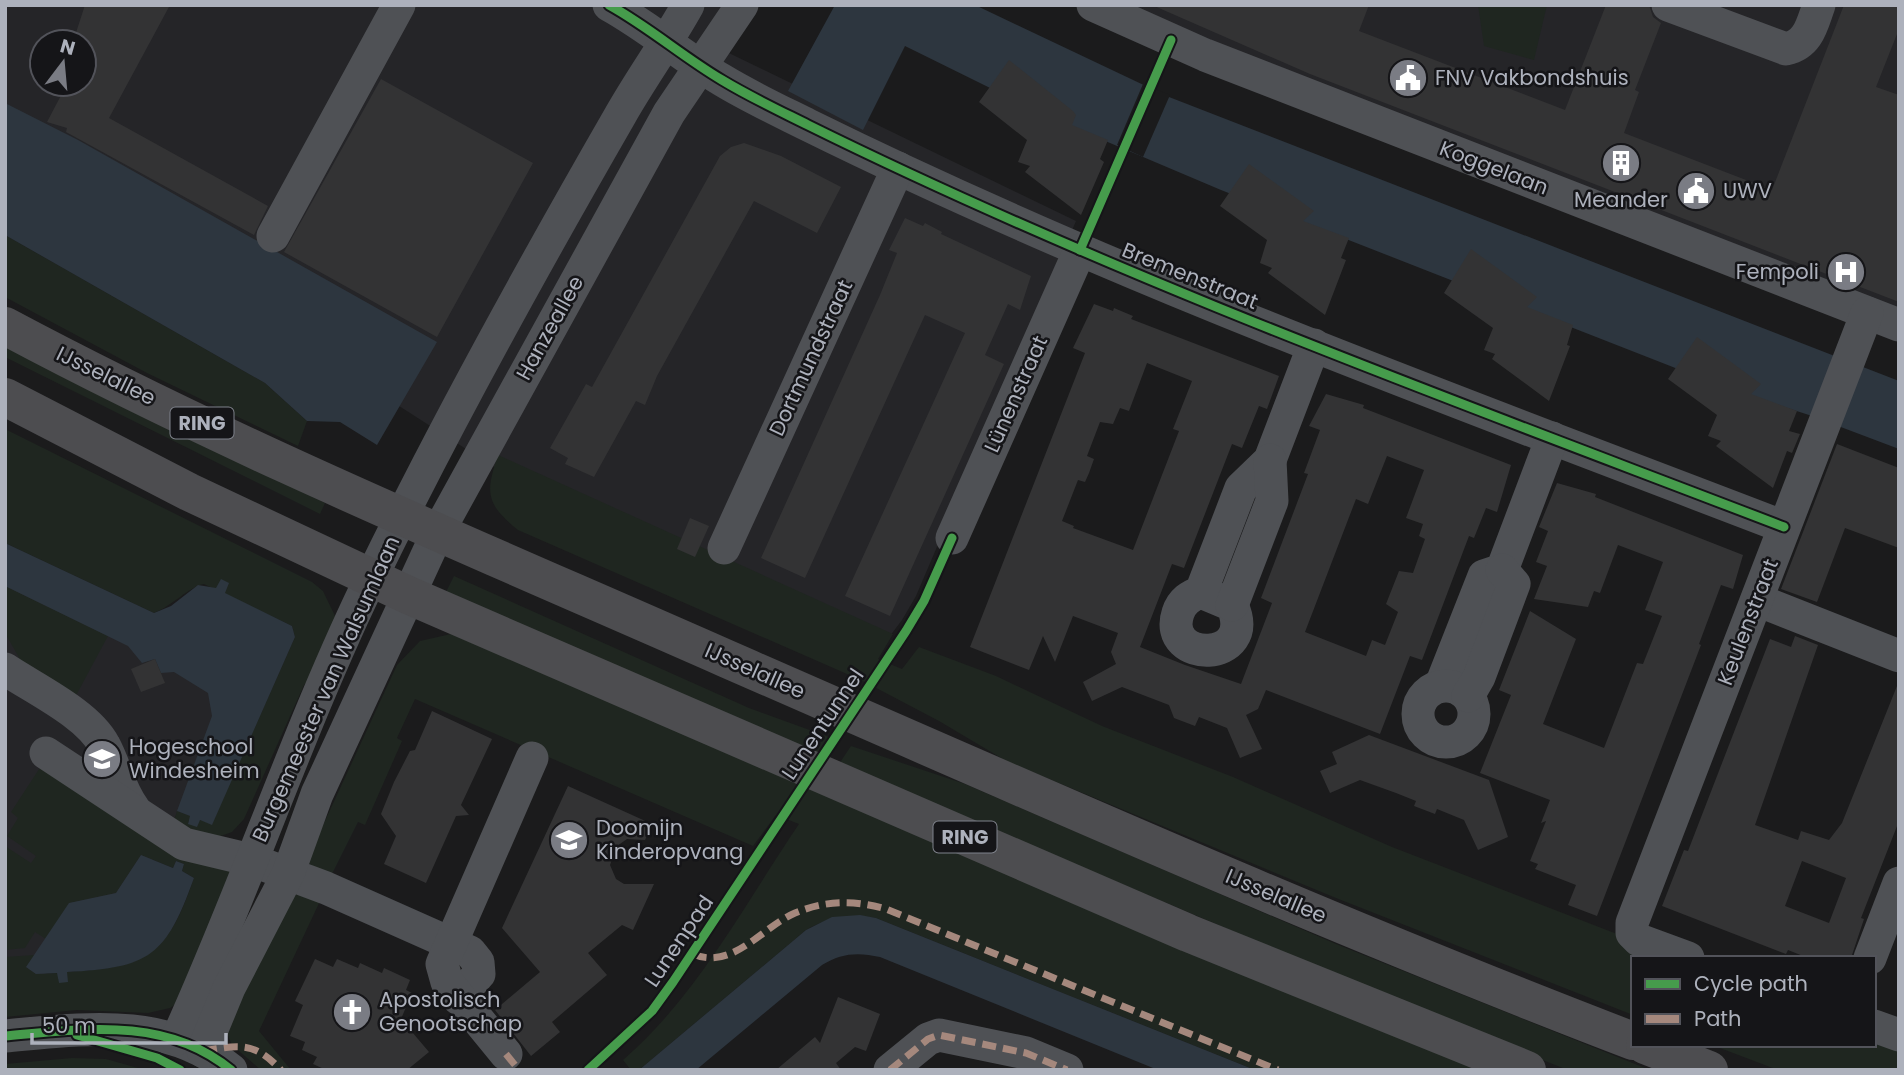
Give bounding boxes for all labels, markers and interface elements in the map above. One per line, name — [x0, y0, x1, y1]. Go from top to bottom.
north arrow — [28, 28, 98, 98]
text: N — [57, 32, 78, 62]
public building icon: FNV Vakbondshuis — [1387, 57, 1429, 99]
place label: FNV Vakbondshuis — [1435, 63, 1629, 92]
street label: Koggelaan — [1436, 133, 1553, 202]
building icon: Meander — [1600, 142, 1642, 184]
public building icon: UWV — [1675, 170, 1717, 212]
place label: UWV — [1723, 176, 1772, 205]
place label: Meander — [1574, 185, 1668, 214]
street label: Bremenstraat — [1118, 235, 1263, 316]
hospital icon: Fempoli — [1825, 251, 1867, 293]
place label: Fempoli — [1736, 257, 1819, 286]
street label: Hanzeallee — [509, 270, 590, 385]
street label: Dortmundstraat — [762, 275, 859, 440]
street label: Lünenstraat — [977, 331, 1054, 457]
street label: IJsselallee — [52, 339, 161, 412]
road number: RING — [170, 408, 234, 438]
street label: Burgemeester van Walsumlaan — [245, 531, 406, 846]
street label: Keulenstraat — [1710, 554, 1785, 689]
street label: IJsselallee — [700, 636, 810, 706]
street label: Lunentunnel — [775, 662, 871, 785]
place label: Hogeschool Windesheim — [129, 732, 260, 785]
school or university icon: Hogeschool Windesheim — [81, 738, 123, 780]
place label: Doomijn Kinderopvang — [596, 813, 743, 866]
school or university icon: Doomijn Kinderopvang — [548, 819, 590, 861]
road number: RING — [934, 822, 996, 852]
street label: IJsselallee — [1221, 861, 1331, 930]
street label: Lunenpad — [637, 889, 720, 992]
legend — [1631, 956, 1876, 1047]
text: Cycle path — [1694, 969, 1808, 998]
place label: Apostolisch Genootschap — [379, 985, 522, 1038]
church icon: Apostolisch Genootschap — [331, 991, 373, 1033]
scale bar — [32, 1002, 226, 1046]
text: Path — [1694, 1004, 1741, 1033]
text: 50 m — [42, 1011, 96, 1040]

